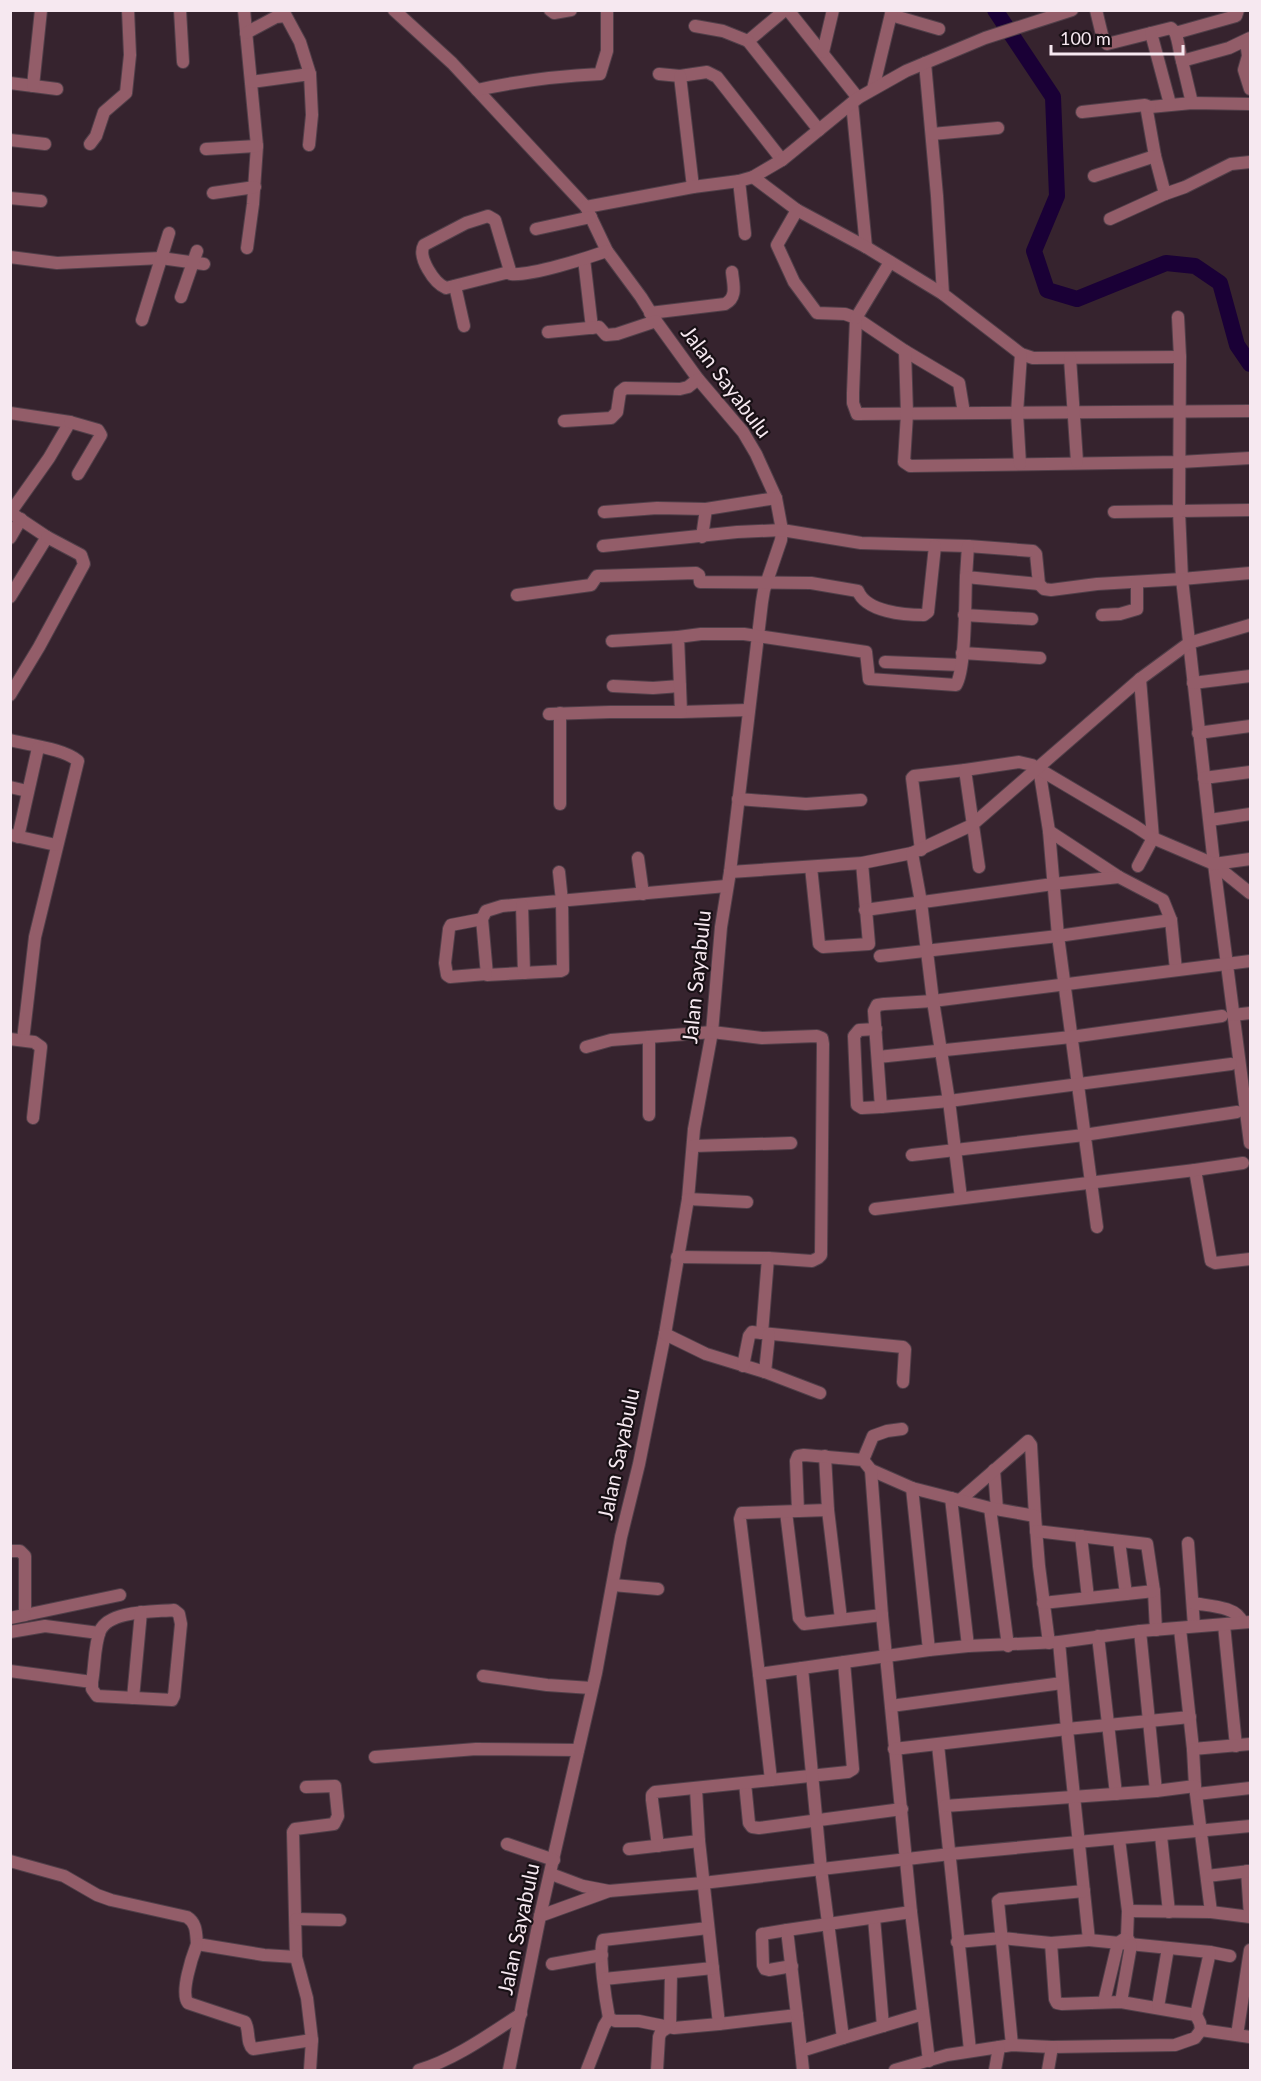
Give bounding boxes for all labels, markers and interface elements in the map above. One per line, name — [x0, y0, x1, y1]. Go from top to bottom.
scale bar — [1051, 18, 1183, 56]
text: 100 m — [1060, 27, 1111, 49]
street label: Jalan Sayabulu — [677, 320, 778, 442]
street label: Jalan Sayabulu — [676, 909, 715, 1045]
street label: Jalan Sayabulu — [591, 1386, 644, 1522]
street label: Jalan Sayabulu — [491, 1861, 544, 1997]

